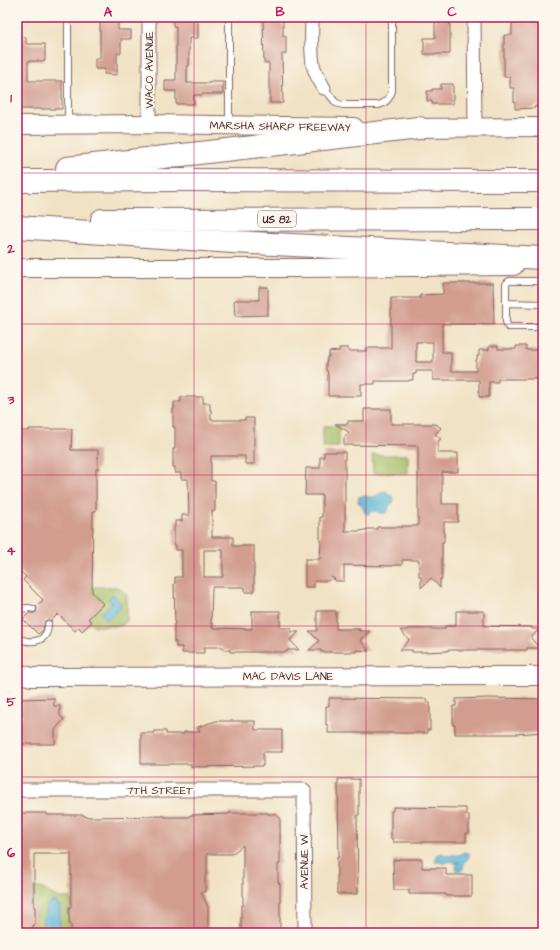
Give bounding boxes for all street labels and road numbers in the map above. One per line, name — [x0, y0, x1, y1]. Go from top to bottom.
street label: WACO AVENUE — [142, 31, 157, 109]
street label: MARSHA SHARP FREEWAY — [209, 118, 351, 135]
road number: US 82 — [258, 211, 296, 227]
street label: MAC DAVIS LANE — [243, 669, 334, 684]
street label: 7TH STREET — [127, 783, 193, 798]
street label: AVENUE W — [297, 834, 312, 889]

